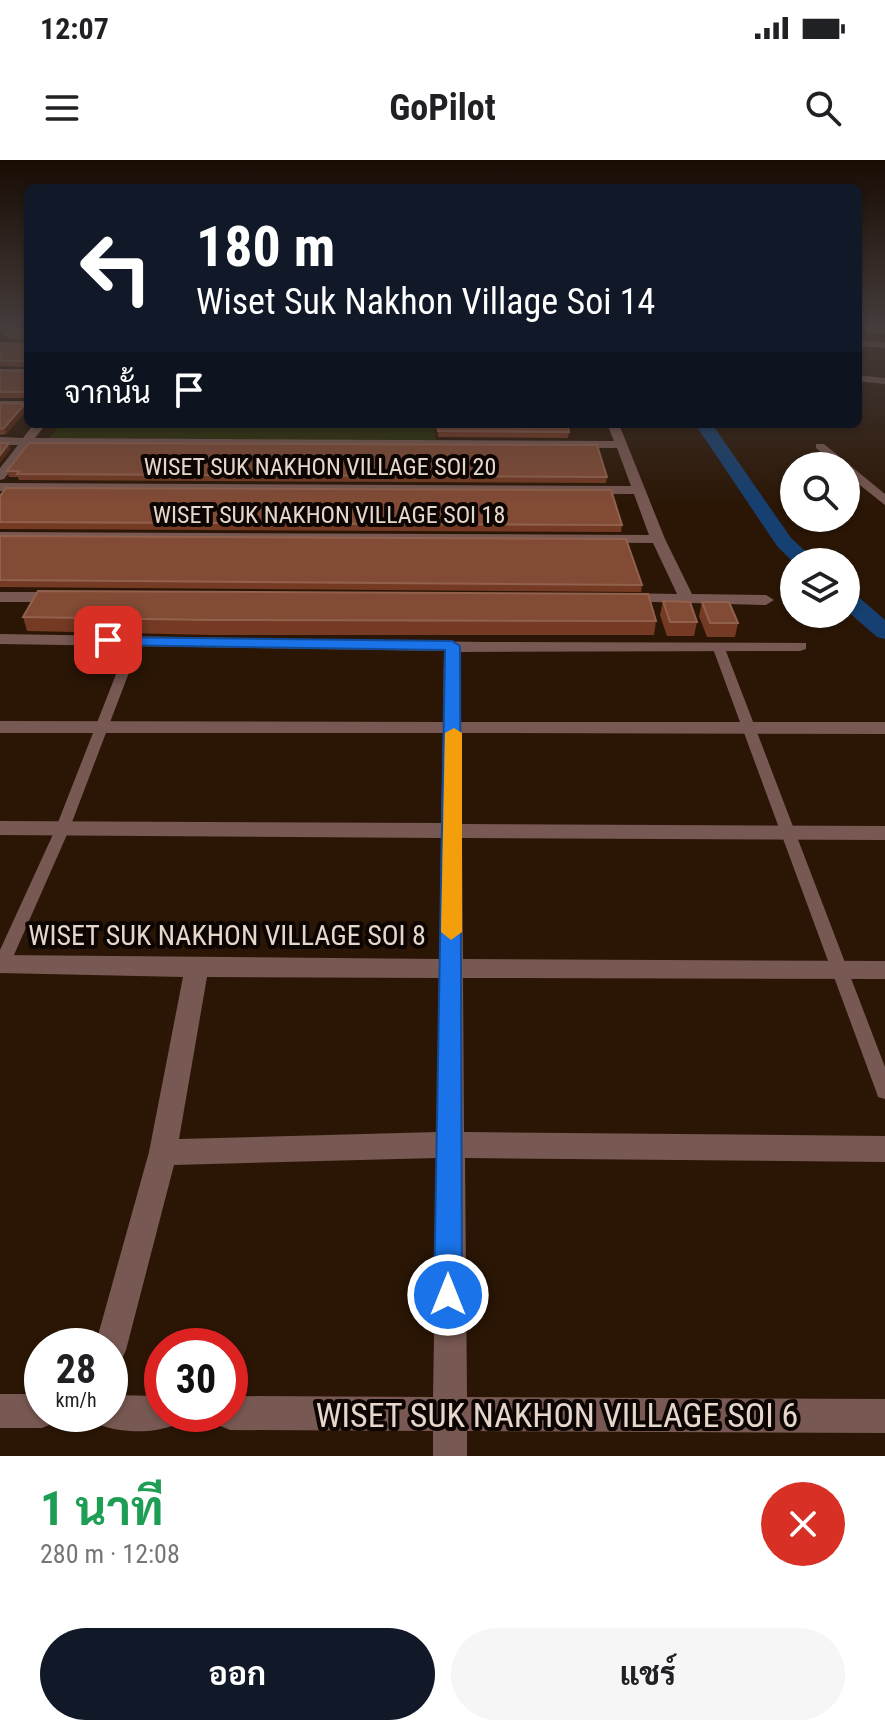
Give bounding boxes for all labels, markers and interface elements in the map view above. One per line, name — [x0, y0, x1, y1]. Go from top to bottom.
text: 12:07 — [40, 11, 109, 46]
icon: menu — [40, 86, 84, 130]
icon: search — [801, 86, 845, 130]
text: GoPilot — [389, 87, 496, 129]
text: 180 m — [196, 214, 335, 280]
icon: left — [64, 216, 168, 320]
text: Wiset Suk Nakhon Village Soi 14 — [196, 281, 655, 323]
icon: arrive — [167, 368, 211, 412]
text: จากนั้น — [64, 375, 151, 410]
map controls — [780, 452, 860, 628]
button: search — [780, 452, 860, 532]
street label: WISET SUK NAKHON VILLAGE SOI 20 — [144, 453, 496, 481]
street label: WISET SUK NAKHON VILLAGE SOI 18 — [153, 501, 505, 529]
button: layers — [780, 548, 860, 628]
pin — [74, 606, 142, 674]
icon: arrive — [86, 618, 130, 662]
street label: WISET SUK NAKHON VILLAGE SOI 8 — [28, 919, 426, 952]
position arrow — [406, 1253, 490, 1337]
speed limit sign: 30 — [144, 1328, 248, 1432]
text: 28 — [56, 1346, 96, 1393]
text: km/h — [55, 1388, 97, 1412]
street label: WISET SUK NAKHON VILLAGE SOI 6 — [316, 1395, 798, 1435]
text: 1 นาที — [40, 1480, 164, 1537]
button: close — [761, 1482, 845, 1566]
text: 280 m · 12:08 — [40, 1539, 180, 1569]
button: ออก — [40, 1628, 435, 1720]
button: แชร์ — [451, 1628, 845, 1720]

